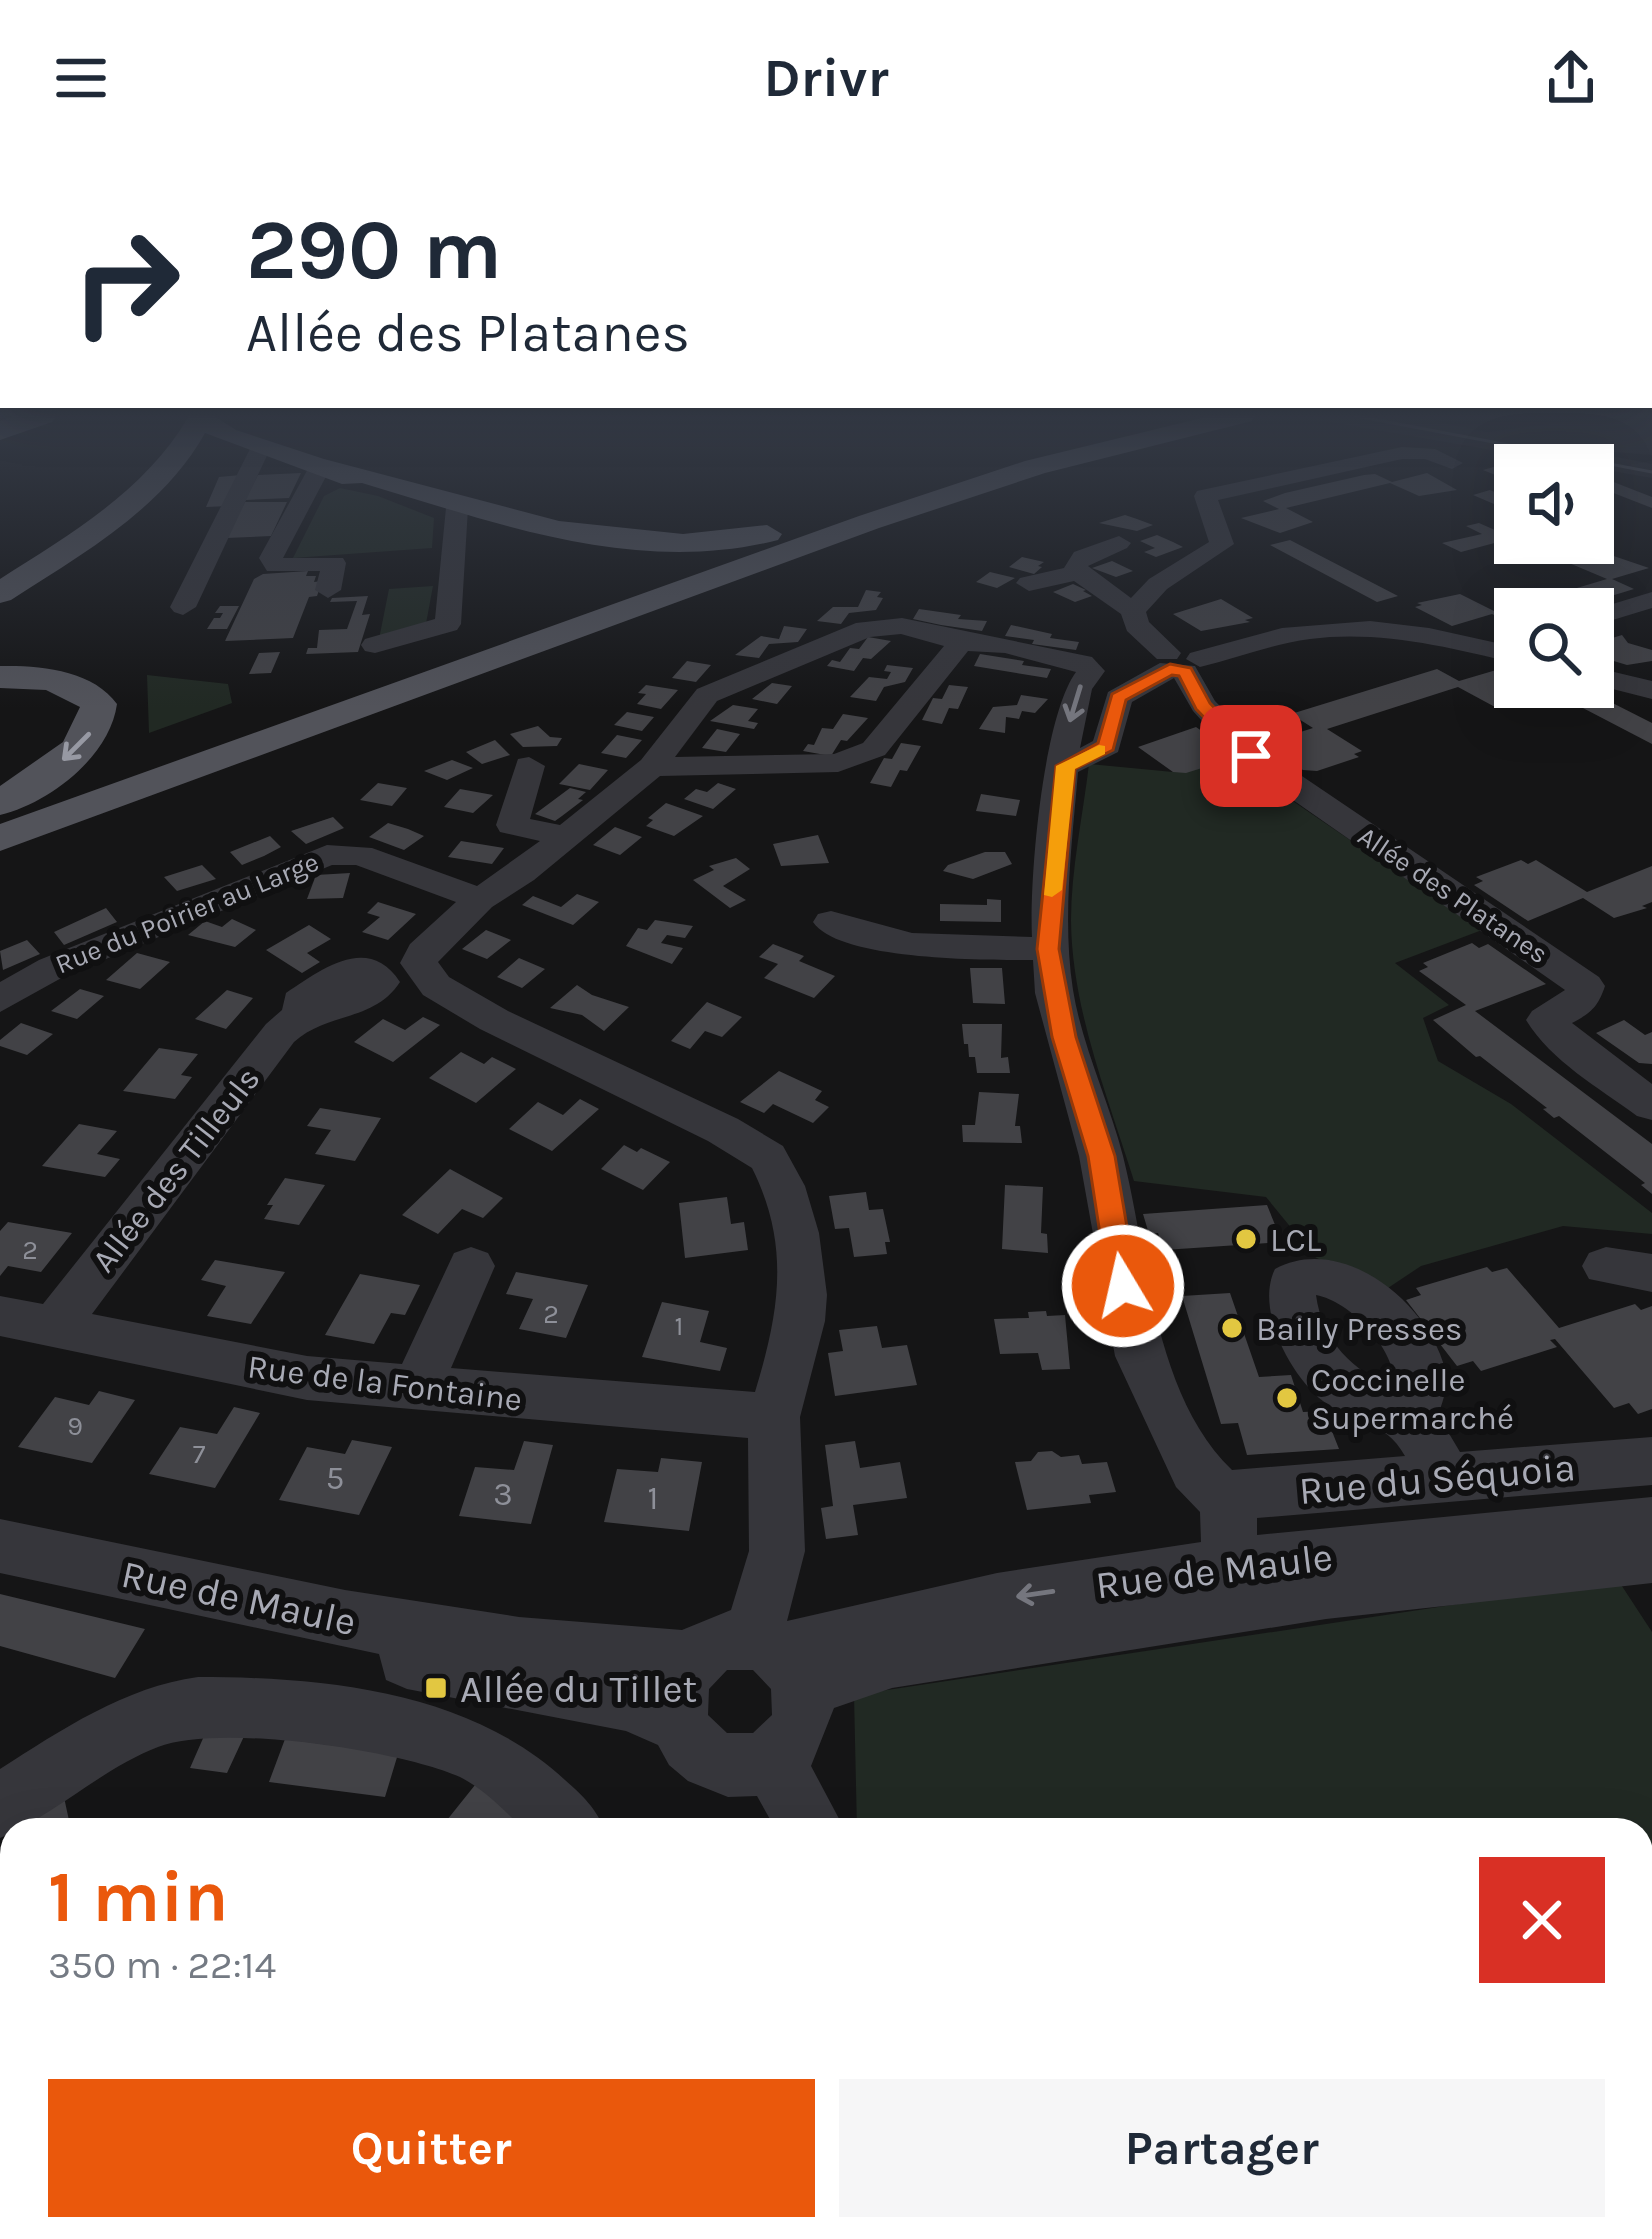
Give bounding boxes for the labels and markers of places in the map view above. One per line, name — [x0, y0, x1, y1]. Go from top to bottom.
pin — [1200, 705, 1302, 807]
place label: LCL — [1270, 1221, 1322, 1259]
marker: LCL — [1233, 1226, 1259, 1252]
place label: Bailly Presses — [1256, 1310, 1462, 1348]
marker: Bailly Presses — [1219, 1315, 1245, 1341]
place label: Coccinelle Supermarché — [1311, 1361, 1514, 1437]
marker: Coccinelle Supermarché — [1274, 1385, 1300, 1411]
place label: Allée du Tillet — [460, 1666, 697, 1712]
marker: Allée du Tillet — [423, 1675, 449, 1701]

